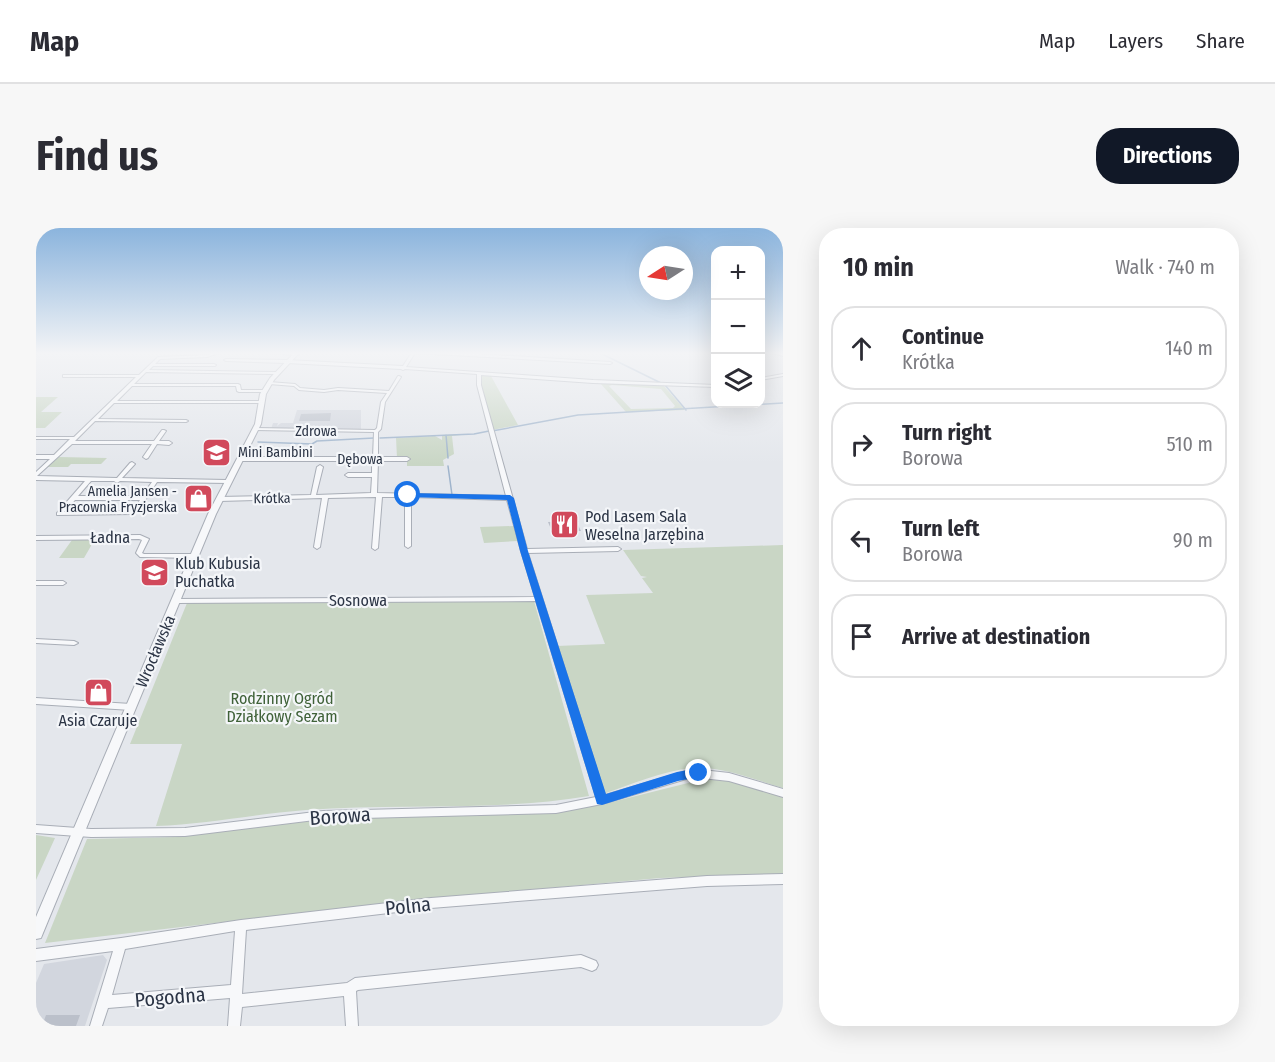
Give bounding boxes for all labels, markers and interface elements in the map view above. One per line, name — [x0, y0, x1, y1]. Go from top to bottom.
text: Map — [30, 25, 79, 58]
text: Map — [1039, 28, 1075, 54]
text: Layers — [1108, 28, 1163, 54]
text: Share — [1196, 28, 1245, 54]
button: Directions — [1096, 128, 1239, 184]
text: Find us — [36, 131, 158, 181]
north arrow — [639, 246, 693, 300]
map controls — [711, 246, 765, 408]
button: + — [711, 246, 765, 300]
text: 10 min — [843, 252, 914, 283]
text: Walk · 740 m — [1115, 255, 1215, 279]
button: − — [711, 300, 765, 354]
text: Continue — [902, 323, 984, 350]
icon: ahead — [845, 332, 878, 365]
text: 140 m — [1165, 336, 1213, 360]
text: Krótka — [902, 350, 955, 374]
button: layers — [711, 354, 765, 408]
text: Turn right — [902, 419, 991, 446]
street label: Zdrowa — [295, 423, 337, 440]
icon: right — [845, 428, 878, 461]
text: 510 m — [1167, 432, 1213, 456]
school or university icon: Mini Bambini — [201, 436, 233, 468]
place label: Mini Bambini — [238, 444, 313, 461]
text: Borowa — [902, 446, 963, 470]
street label: Dębowa — [337, 451, 383, 468]
route start — [394, 481, 420, 507]
place label: Amelia Jansen - Pracownia Fryzjerska — [59, 483, 177, 516]
shop icon: Amelia Jansen - Pracownia Fryzjerska — [182, 483, 214, 515]
street label: Krótka — [253, 490, 291, 507]
place label: Pod Lasem Sala Weselna Jarzębina — [585, 507, 704, 544]
restaurant icon: Pod Lasem Sala Weselna Jarzębina — [548, 509, 580, 541]
text: Turn left — [902, 515, 980, 542]
icon: left — [845, 524, 878, 557]
street label: Ładna — [90, 528, 130, 547]
text: 90 m — [1173, 528, 1213, 552]
text: Borowa — [902, 542, 963, 566]
place label: Klub Kubusia Puchatka — [175, 554, 261, 591]
school or university icon: Klub Kubusia Puchatka — [138, 556, 170, 588]
street label: Sosnowa — [329, 591, 387, 610]
street label: Wrocławska — [132, 612, 179, 690]
icon: arrive — [845, 620, 878, 653]
text: Arrive at destination — [902, 623, 1090, 650]
shop icon: Asia Czaruje — [82, 676, 114, 708]
park label: Rodzinny Ogród Działkowy Sezam — [227, 689, 337, 726]
place label: Asia Czaruje — [59, 711, 137, 730]
route end — [685, 759, 711, 785]
street label: Borowa — [309, 802, 371, 830]
street label: Polna — [384, 892, 432, 920]
street label: Pogodna — [134, 982, 206, 1012]

